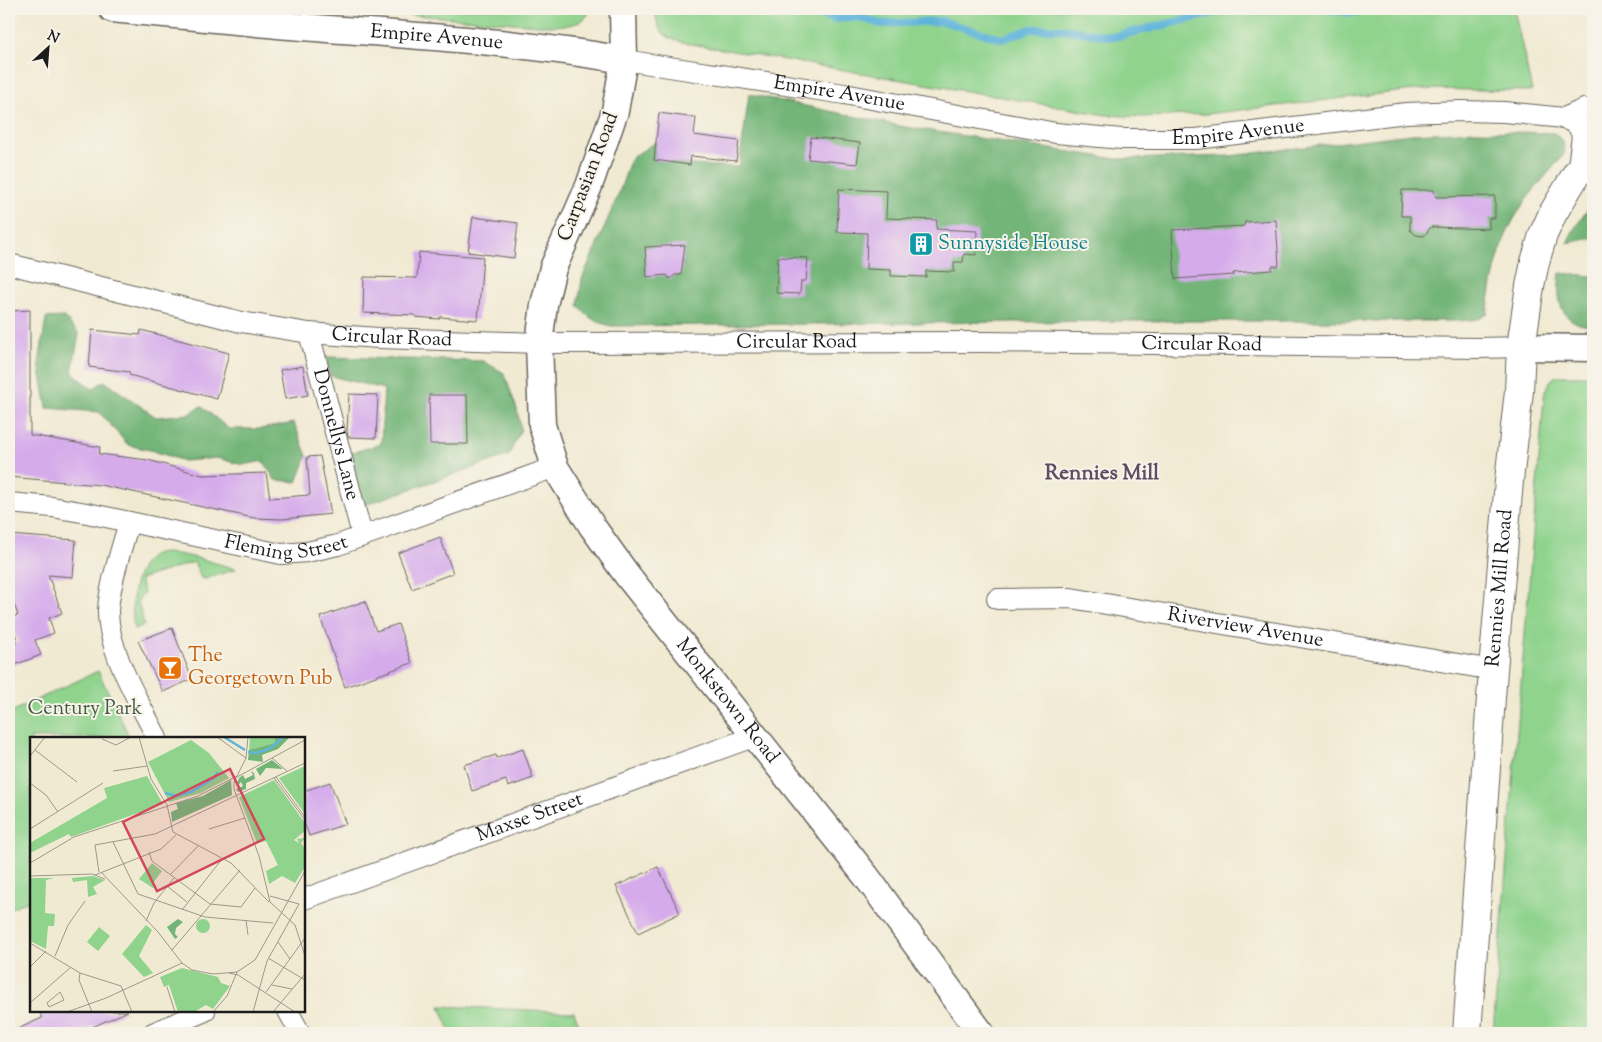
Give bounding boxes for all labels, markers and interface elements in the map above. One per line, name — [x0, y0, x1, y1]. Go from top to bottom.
street label: Empire Avenue — [369, 18, 505, 58]
north arrow — [22, 22, 72, 72]
text: N — [43, 27, 62, 50]
street label: Empire Avenue — [771, 69, 908, 119]
street label: Carpasian Road — [551, 108, 627, 246]
street label: Empire Avenue — [1172, 111, 1306, 154]
place label: Sunnyside House — [938, 230, 1088, 259]
building icon: Sunnyside House — [908, 231, 934, 257]
street label: Circular Road — [330, 320, 453, 355]
street label: Circular Road — [736, 328, 857, 357]
street label: Circular Road — [1141, 329, 1262, 360]
street label: Donnellys Lane — [305, 366, 367, 503]
district label: Rennies Mill — [1045, 459, 1159, 489]
street label: Rennies Mill Road — [1479, 508, 1521, 668]
street label: Fleming Street — [222, 528, 352, 569]
street label: Riverview Avenue — [1165, 600, 1326, 655]
street label: Monkstown Road — [668, 632, 786, 770]
place label: The Georgetown Pub — [188, 642, 333, 694]
bar icon: The Georgetown Pub — [157, 655, 183, 681]
park label: Century Park — [28, 695, 143, 724]
inset map — [30, 737, 305, 1012]
street label: Maxse Street — [472, 785, 587, 850]

